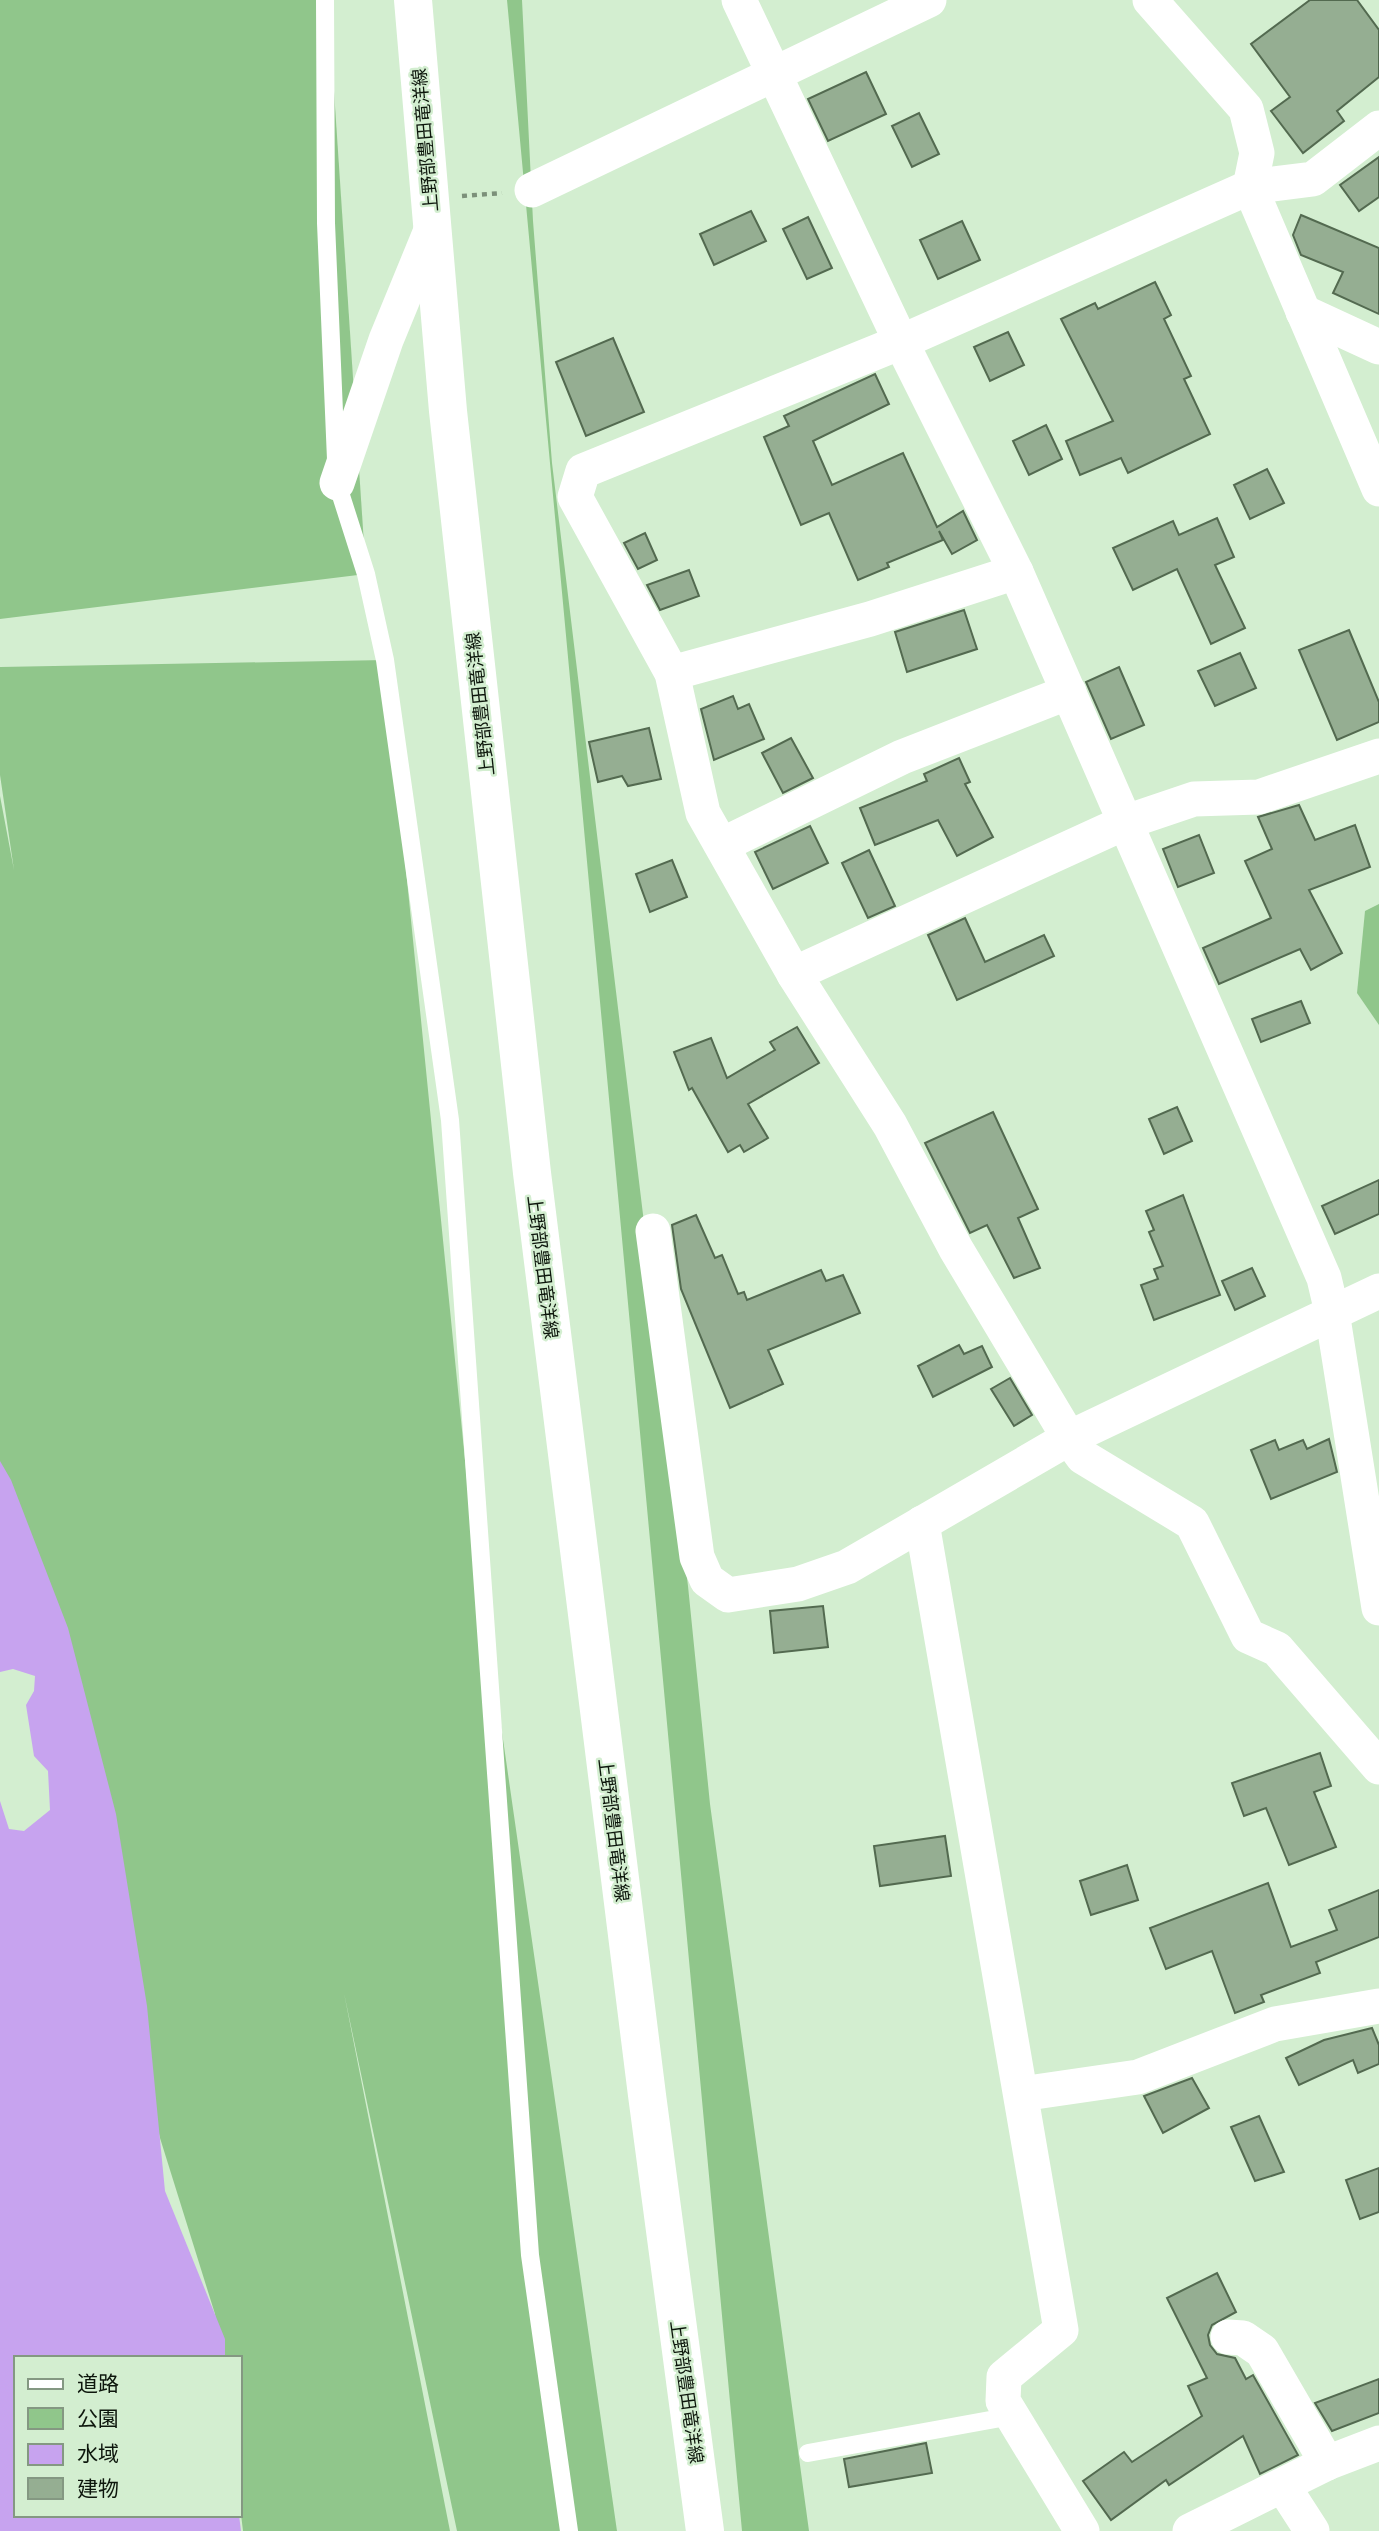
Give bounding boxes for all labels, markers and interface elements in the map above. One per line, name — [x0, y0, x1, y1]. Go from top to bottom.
street label: 上野部豊田竜洋線 — [407, 67, 443, 213]
street label: 上野部豊田竜洋線 — [461, 631, 499, 777]
street label: 上野部豊田竜洋線 — [523, 1194, 563, 1340]
street label: 上野部豊田竜洋線 — [594, 1757, 634, 1903]
street label: 上野部豊田竜洋線 — [666, 2319, 708, 2465]
legend — [14, 2356, 242, 2517]
text: 道路 — [77, 2370, 119, 2396]
text: 公園 — [77, 2405, 119, 2431]
text: 水域 — [77, 2440, 119, 2466]
text: 建物 — [77, 2475, 119, 2501]

